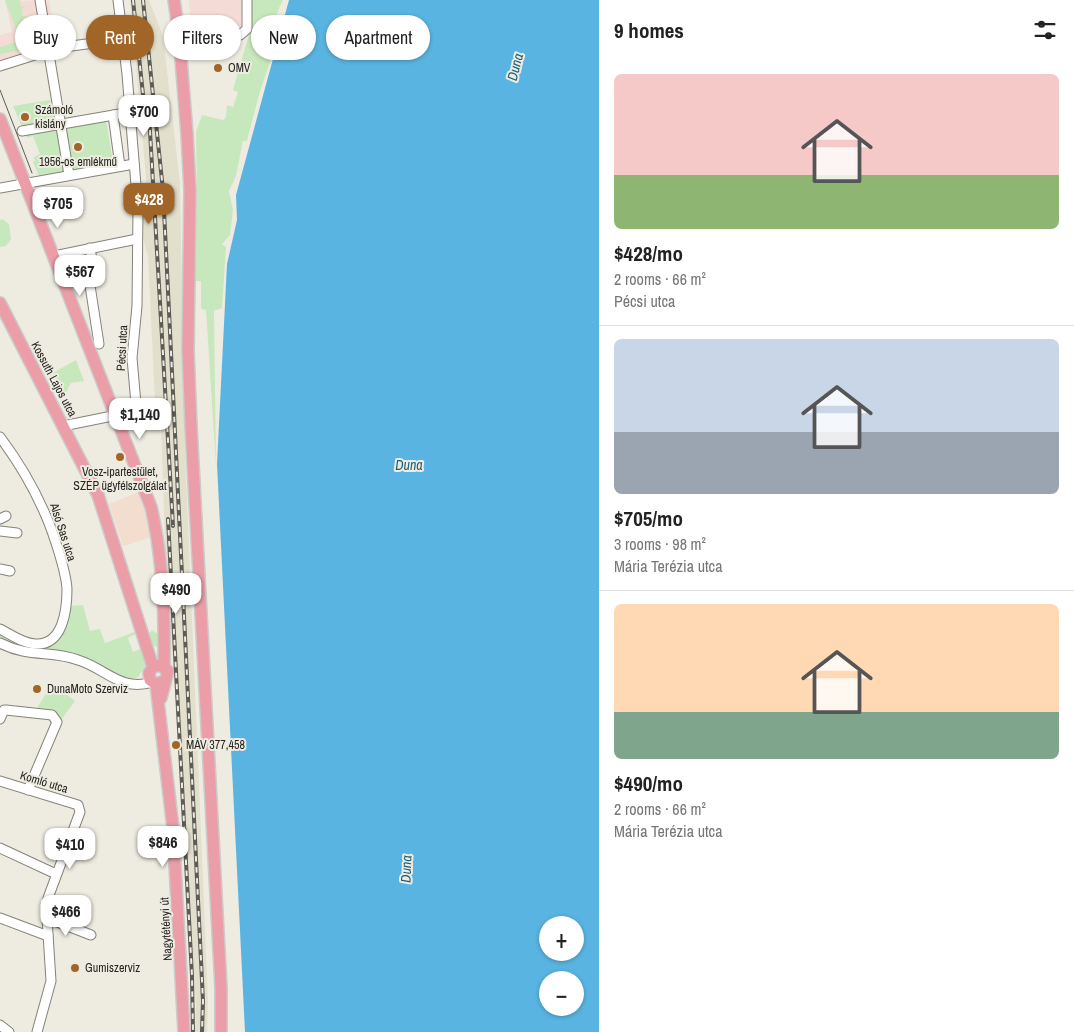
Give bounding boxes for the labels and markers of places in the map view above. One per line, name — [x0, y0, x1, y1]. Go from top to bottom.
place label: OMV — [228, 60, 251, 76]
marker: OMV — [212, 62, 224, 74]
pin: $700 — [114, 94, 174, 137]
place label: Számoló kislány — [35, 102, 73, 132]
marker: Számoló kislány — [19, 111, 31, 123]
marker: 1956-os emlékmű — [72, 141, 84, 153]
place label: 1956-os emlékmű — [39, 154, 117, 170]
pin: $428 — [119, 182, 179, 225]
pin: $705 — [28, 186, 88, 229]
pin: $567 — [50, 254, 110, 297]
pin: $1,140 — [99, 398, 181, 440]
marker: Vosz-ipartestület, SZÉP ügyfélszolgálat — [114, 451, 126, 463]
place label: Vosz-ipartestület, SZÉP ügyfélszolgálat — [73, 464, 167, 494]
pin: $490 — [146, 572, 206, 615]
place label: DunaMoto Szerviz — [47, 681, 128, 697]
marker: DunaMoto Szerviz — [31, 683, 43, 695]
place label: MÁV 377,458 — [186, 737, 245, 753]
marker: MÁV 377,458 — [170, 739, 182, 751]
pin: $846 — [133, 826, 193, 868]
pin: $410 — [40, 828, 100, 870]
pin: $466 — [36, 894, 96, 937]
place label: Gumiszerviz — [85, 960, 140, 976]
marker: Gumiszerviz — [69, 962, 81, 974]

